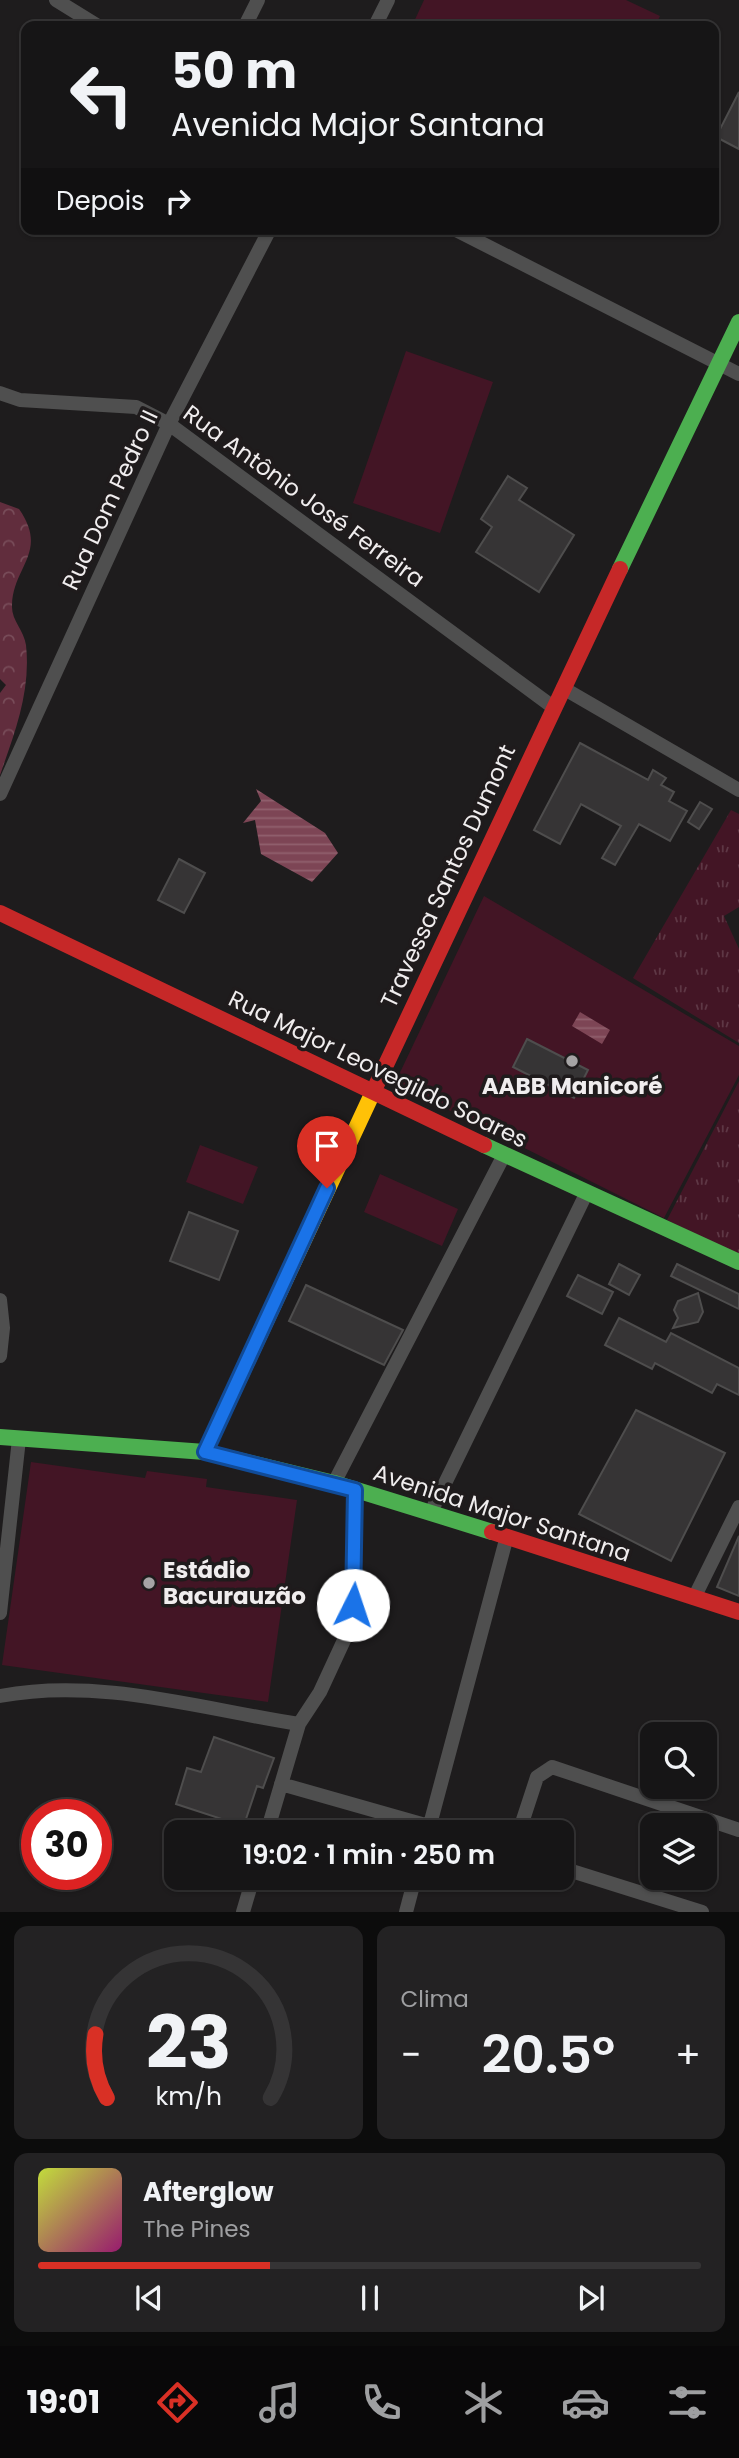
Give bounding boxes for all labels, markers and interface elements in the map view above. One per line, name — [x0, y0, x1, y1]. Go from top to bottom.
text: 50 m — [171, 37, 297, 105]
icon: left — [56, 49, 147, 140]
text: Avenida Major Santana — [171, 102, 545, 147]
icon: right — [159, 182, 197, 220]
text: Depois — [56, 183, 145, 219]
street label: Rua Antônio José Ferreira — [177, 397, 431, 595]
street label: Rua Dom Pedro II — [54, 405, 166, 595]
street label: Travessa Santos Dumont — [373, 739, 523, 1013]
street label: Rua Major Leovegildo Soares — [223, 983, 533, 1155]
marker: AABB Manicoré — [564, 1053, 580, 1069]
place label: AABB Manicoré — [482, 1070, 662, 1102]
pin — [297, 1116, 357, 1188]
icon: arrive — [308, 1127, 346, 1165]
street label: Avenida Major Santana — [369, 1456, 635, 1570]
place label: Estádio Bacurauzão — [163, 1554, 306, 1612]
position arrow — [316, 1568, 390, 1642]
marker: Estádio Bacurauzão — [141, 1575, 157, 1591]
map controls — [640, 1722, 717, 1890]
button: search — [640, 1722, 717, 1799]
speed limit sign: 30 — [21, 1799, 112, 1890]
button: layers — [640, 1813, 717, 1890]
text: 19:02 · 1 min · 250 m — [243, 1837, 495, 1873]
text: Clima — [401, 1983, 469, 2015]
text: 23 — [145, 1993, 231, 2094]
text: 20.5° — [481, 2018, 615, 2091]
text: − — [401, 2028, 421, 2081]
text: + — [675, 2028, 701, 2081]
text: km/h — [155, 2079, 222, 2114]
text: Afterglow — [143, 2174, 274, 2210]
text: The Pines — [143, 2213, 251, 2245]
icon: previous — [130, 2279, 168, 2317]
icon: pause — [351, 2279, 389, 2317]
icon: next — [572, 2279, 610, 2317]
icon: directions — [153, 2378, 202, 2427]
icon: music — [255, 2378, 304, 2427]
icon: phone — [357, 2378, 406, 2427]
icon: climate — [459, 2378, 508, 2427]
icon: car — [561, 2378, 610, 2427]
icon: filters — [663, 2378, 712, 2427]
text: 19:01 — [27, 2379, 100, 2424]

